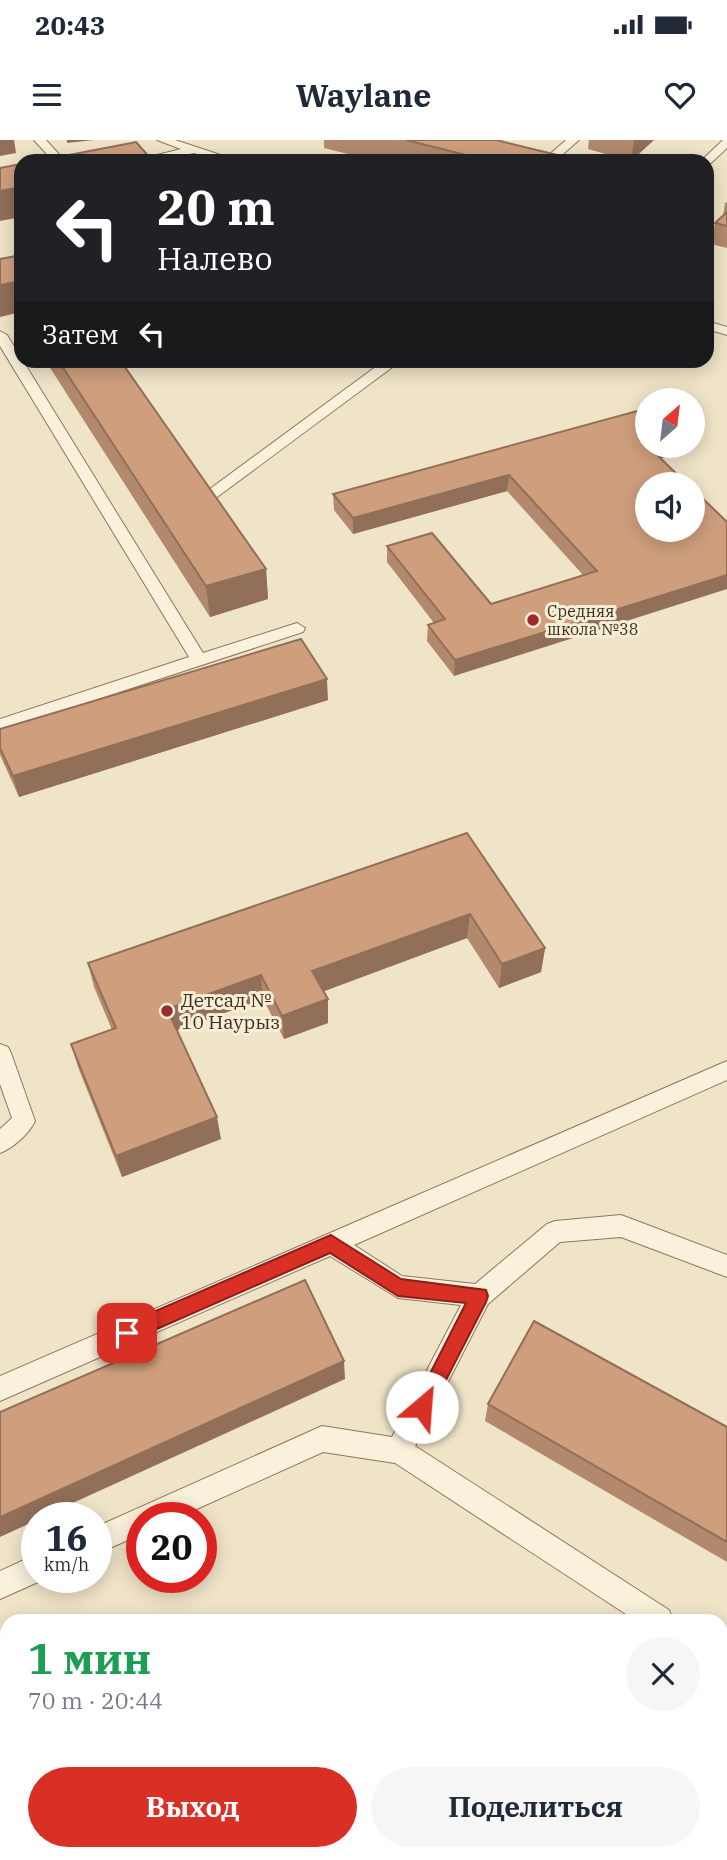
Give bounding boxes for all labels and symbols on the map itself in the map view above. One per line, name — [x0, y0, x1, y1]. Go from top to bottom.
north arrow — [635, 388, 705, 458]
place label: Средняя школа №38 — [547, 601, 638, 639]
marker: Средняя школа №38 — [525, 612, 541, 628]
place label: Детсад № 10 Наурыз — [181, 988, 280, 1034]
marker: Детсад № 10 Наурыз — [159, 1003, 175, 1019]
pin — [97, 1303, 157, 1363]
position arrow — [385, 1370, 459, 1444]
speed limit sign: 20 — [126, 1502, 217, 1593]

